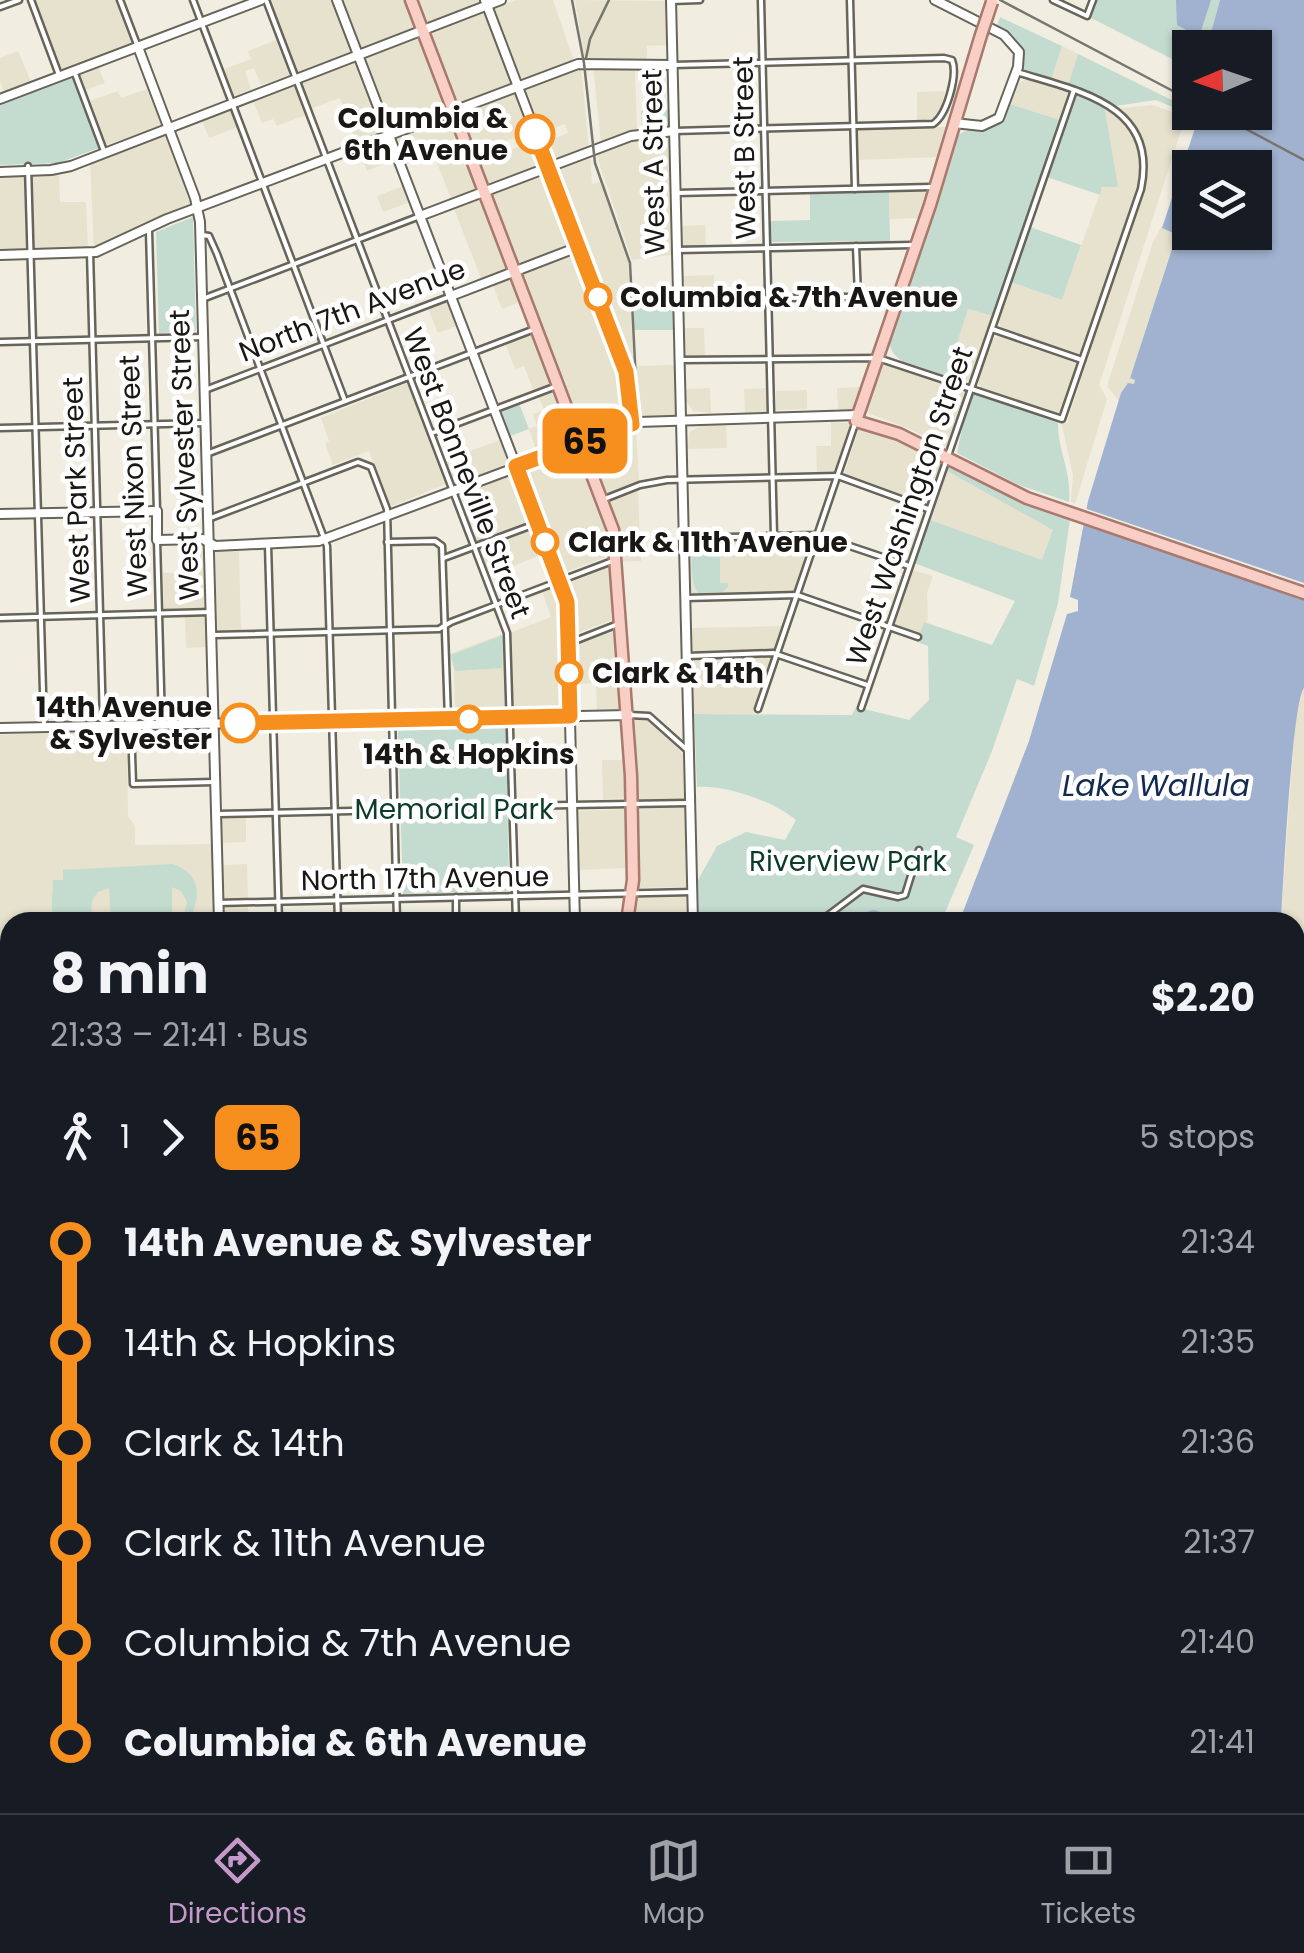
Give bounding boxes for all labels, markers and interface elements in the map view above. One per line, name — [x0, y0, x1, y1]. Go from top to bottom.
north arrow — [1172, 30, 1272, 130]
map controls — [1172, 30, 1272, 250]
street label: West B Street — [723, 56, 766, 240]
street label: West A Street — [632, 69, 675, 255]
place label: Columbia & 6th Avenue — [337, 99, 509, 170]
marker: Columbia & 6th Avenue — [516, 115, 554, 153]
button: layers — [1172, 150, 1272, 250]
street label: North 7th Avenue — [233, 249, 471, 372]
place label: Columbia & 7th Avenue — [620, 278, 958, 317]
marker: Columbia & 7th Avenue — [585, 284, 611, 310]
street label: West Sylvester Street — [160, 309, 209, 601]
street label: West Bonneville Street — [393, 322, 540, 624]
street label: West Washington Street — [837, 341, 982, 671]
street label: West Nixon Street — [110, 354, 157, 598]
street label: West Park Street — [53, 376, 100, 604]
line badge: 65 — [540, 408, 630, 474]
text: 65 — [562, 417, 608, 466]
place label: Clark & 11th Avenue — [568, 523, 848, 562]
marker: Clark & 11th Avenue — [532, 529, 558, 555]
place label: Clark & 14th — [592, 654, 764, 693]
marker: Clark & 14th — [556, 660, 582, 686]
place label: 14th Avenue & Sylvester — [36, 688, 212, 759]
marker: 14th Avenue & Sylvester — [221, 704, 259, 742]
marker: 14th & Hopkins — [456, 706, 482, 732]
place label: 14th & Hopkins — [363, 735, 575, 774]
water label: Lake Wallula — [1062, 764, 1250, 807]
park label: Memorial Park — [355, 790, 554, 829]
park label: Riverview Park — [749, 842, 947, 881]
street label: North 17th Avenue — [300, 857, 550, 900]
text: 8 min — [50, 935, 209, 1012]
text: $2.20 — [1151, 971, 1255, 1024]
text: 21:33 – 21:41 · Bus — [50, 1012, 308, 1057]
icon: walk — [50, 1110, 105, 1165]
icon: forward — [145, 1110, 200, 1165]
text: 65 — [235, 1113, 280, 1162]
text: 1 — [120, 1114, 130, 1159]
text: 5 stops — [1139, 1114, 1255, 1159]
text: 14th Avenue & Sylvester — [124, 1216, 591, 1269]
text: 21:34 — [1181, 1219, 1255, 1264]
text: 14th & Hopkins — [124, 1316, 396, 1369]
text: 21:35 — [1181, 1319, 1255, 1364]
text: Clark & 14th — [124, 1416, 345, 1469]
text: 21:36 — [1180, 1419, 1255, 1464]
text: Clark & 11th Avenue — [124, 1516, 486, 1569]
text: 21:37 — [1183, 1519, 1255, 1564]
text: Columbia & 7th Avenue — [124, 1616, 571, 1669]
text: 21:40 — [1179, 1619, 1255, 1664]
text: Columbia & 6th Avenue — [124, 1716, 587, 1769]
text: 21:41 — [1189, 1719, 1255, 1764]
tab: Directions — [168, 1833, 307, 1935]
tab: Map — [643, 1833, 705, 1935]
tab: Tickets — [1040, 1833, 1136, 1935]

